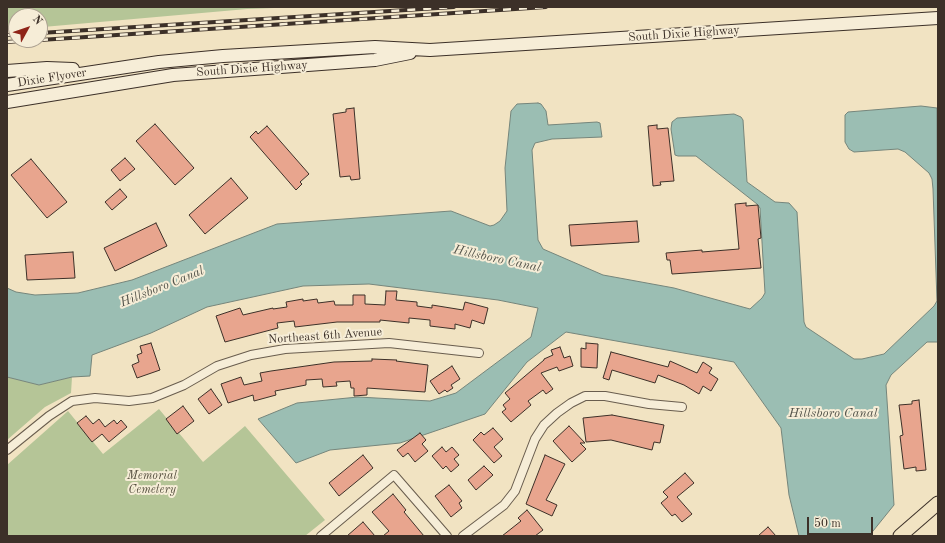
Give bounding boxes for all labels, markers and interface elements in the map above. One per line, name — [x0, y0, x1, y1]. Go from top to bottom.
north arrow — [8, 8, 48, 48]
text: N — [30, 14, 44, 27]
street label: South Dixie Highway — [628, 23, 740, 45]
street label: South Dixie Highway — [196, 58, 308, 80]
street label: Dixie Flyover — [16, 65, 88, 91]
water label: Hillsboro Canal — [452, 242, 542, 276]
water label: Hillsboro Canal — [118, 263, 206, 311]
street label: Northeast 6th Avenue — [268, 325, 382, 347]
water label: Hillsboro Canal — [788, 406, 878, 422]
park label: Memorial Cemetery — [127, 469, 177, 497]
scale bar — [809, 509, 875, 535]
text: 50 m — [814, 518, 841, 530]

